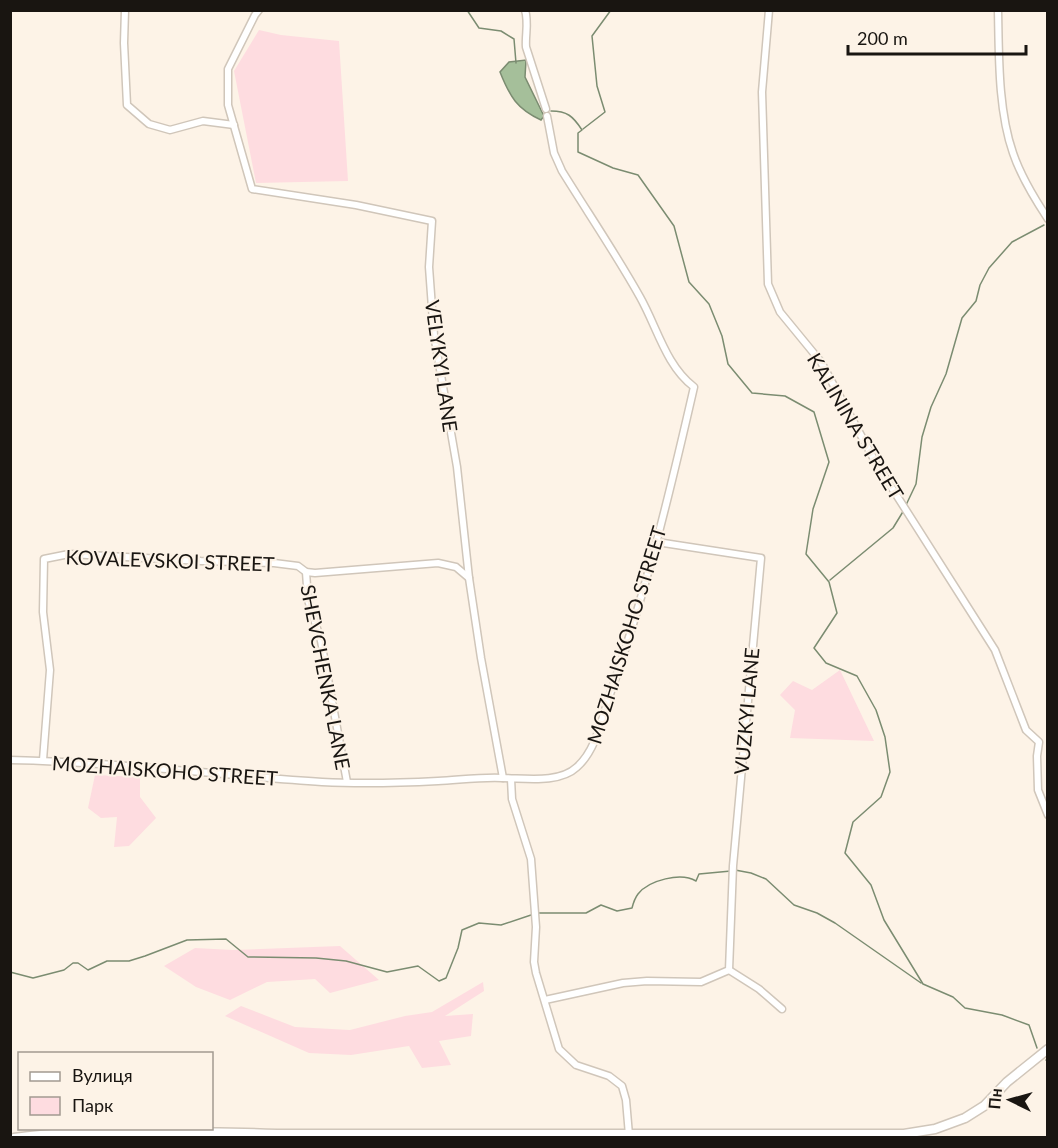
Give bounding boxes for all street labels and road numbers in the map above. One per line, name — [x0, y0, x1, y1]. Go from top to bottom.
street label: VELYKYI LANE — [421, 298, 463, 434]
street label: KALININA STREET — [803, 348, 909, 504]
street label: MOZHAISKOHO STREET — [581, 523, 671, 747]
street label: KOVALEVSKOI STREET — [65, 544, 275, 576]
street label: SHEVCHENKA LANE — [296, 582, 356, 772]
street label: VUZKYI LANE — [728, 647, 764, 775]
street label: MOZHAISKOHO STREET — [51, 750, 279, 790]

